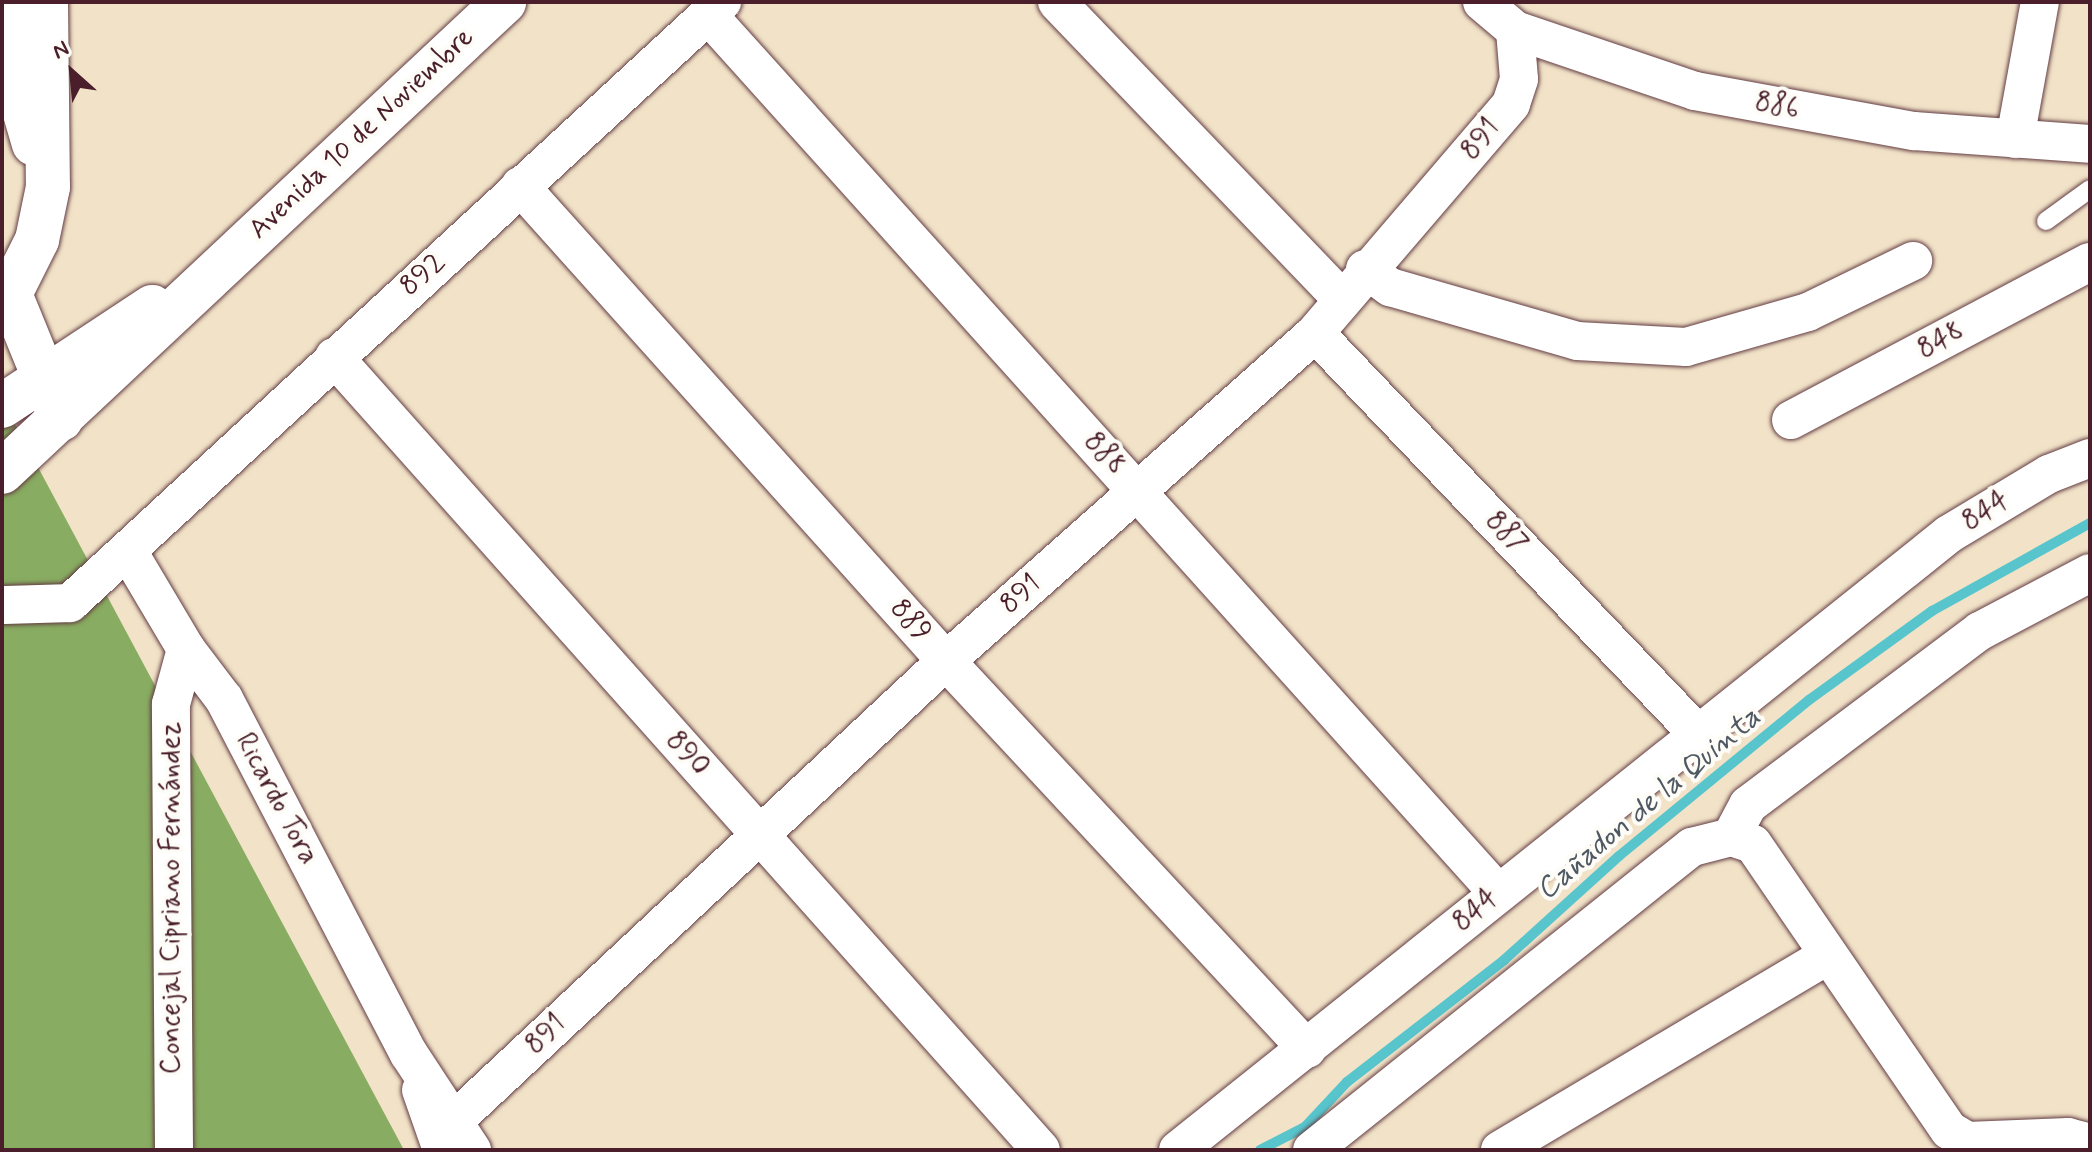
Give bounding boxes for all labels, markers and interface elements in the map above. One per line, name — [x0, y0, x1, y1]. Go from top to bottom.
street label: Avenida 10 de Noviembre — [243, 21, 481, 247]
north arrow — [32, 32, 112, 112]
text: N — [48, 35, 74, 66]
street label: 886 — [1752, 86, 1802, 126]
street label: 891 — [1454, 113, 1508, 167]
street label: 892 — [393, 246, 453, 304]
street label: 848 — [1912, 315, 1970, 367]
street label: 888 — [1076, 426, 1132, 482]
street label: 844 — [1956, 485, 2016, 539]
street label: 887 — [1478, 505, 1534, 561]
street label: 891 — [994, 568, 1048, 622]
street label: 889 — [882, 593, 938, 649]
water label: Cañadon de la Quinta — [1531, 701, 1767, 907]
street label: Concejal Cipriano Fernández — [155, 723, 189, 1073]
street label: 890 — [658, 724, 716, 784]
street label: Ricardo Tora — [228, 728, 324, 870]
street label: 844 — [1446, 882, 1506, 940]
street label: 891 — [519, 1008, 573, 1062]

